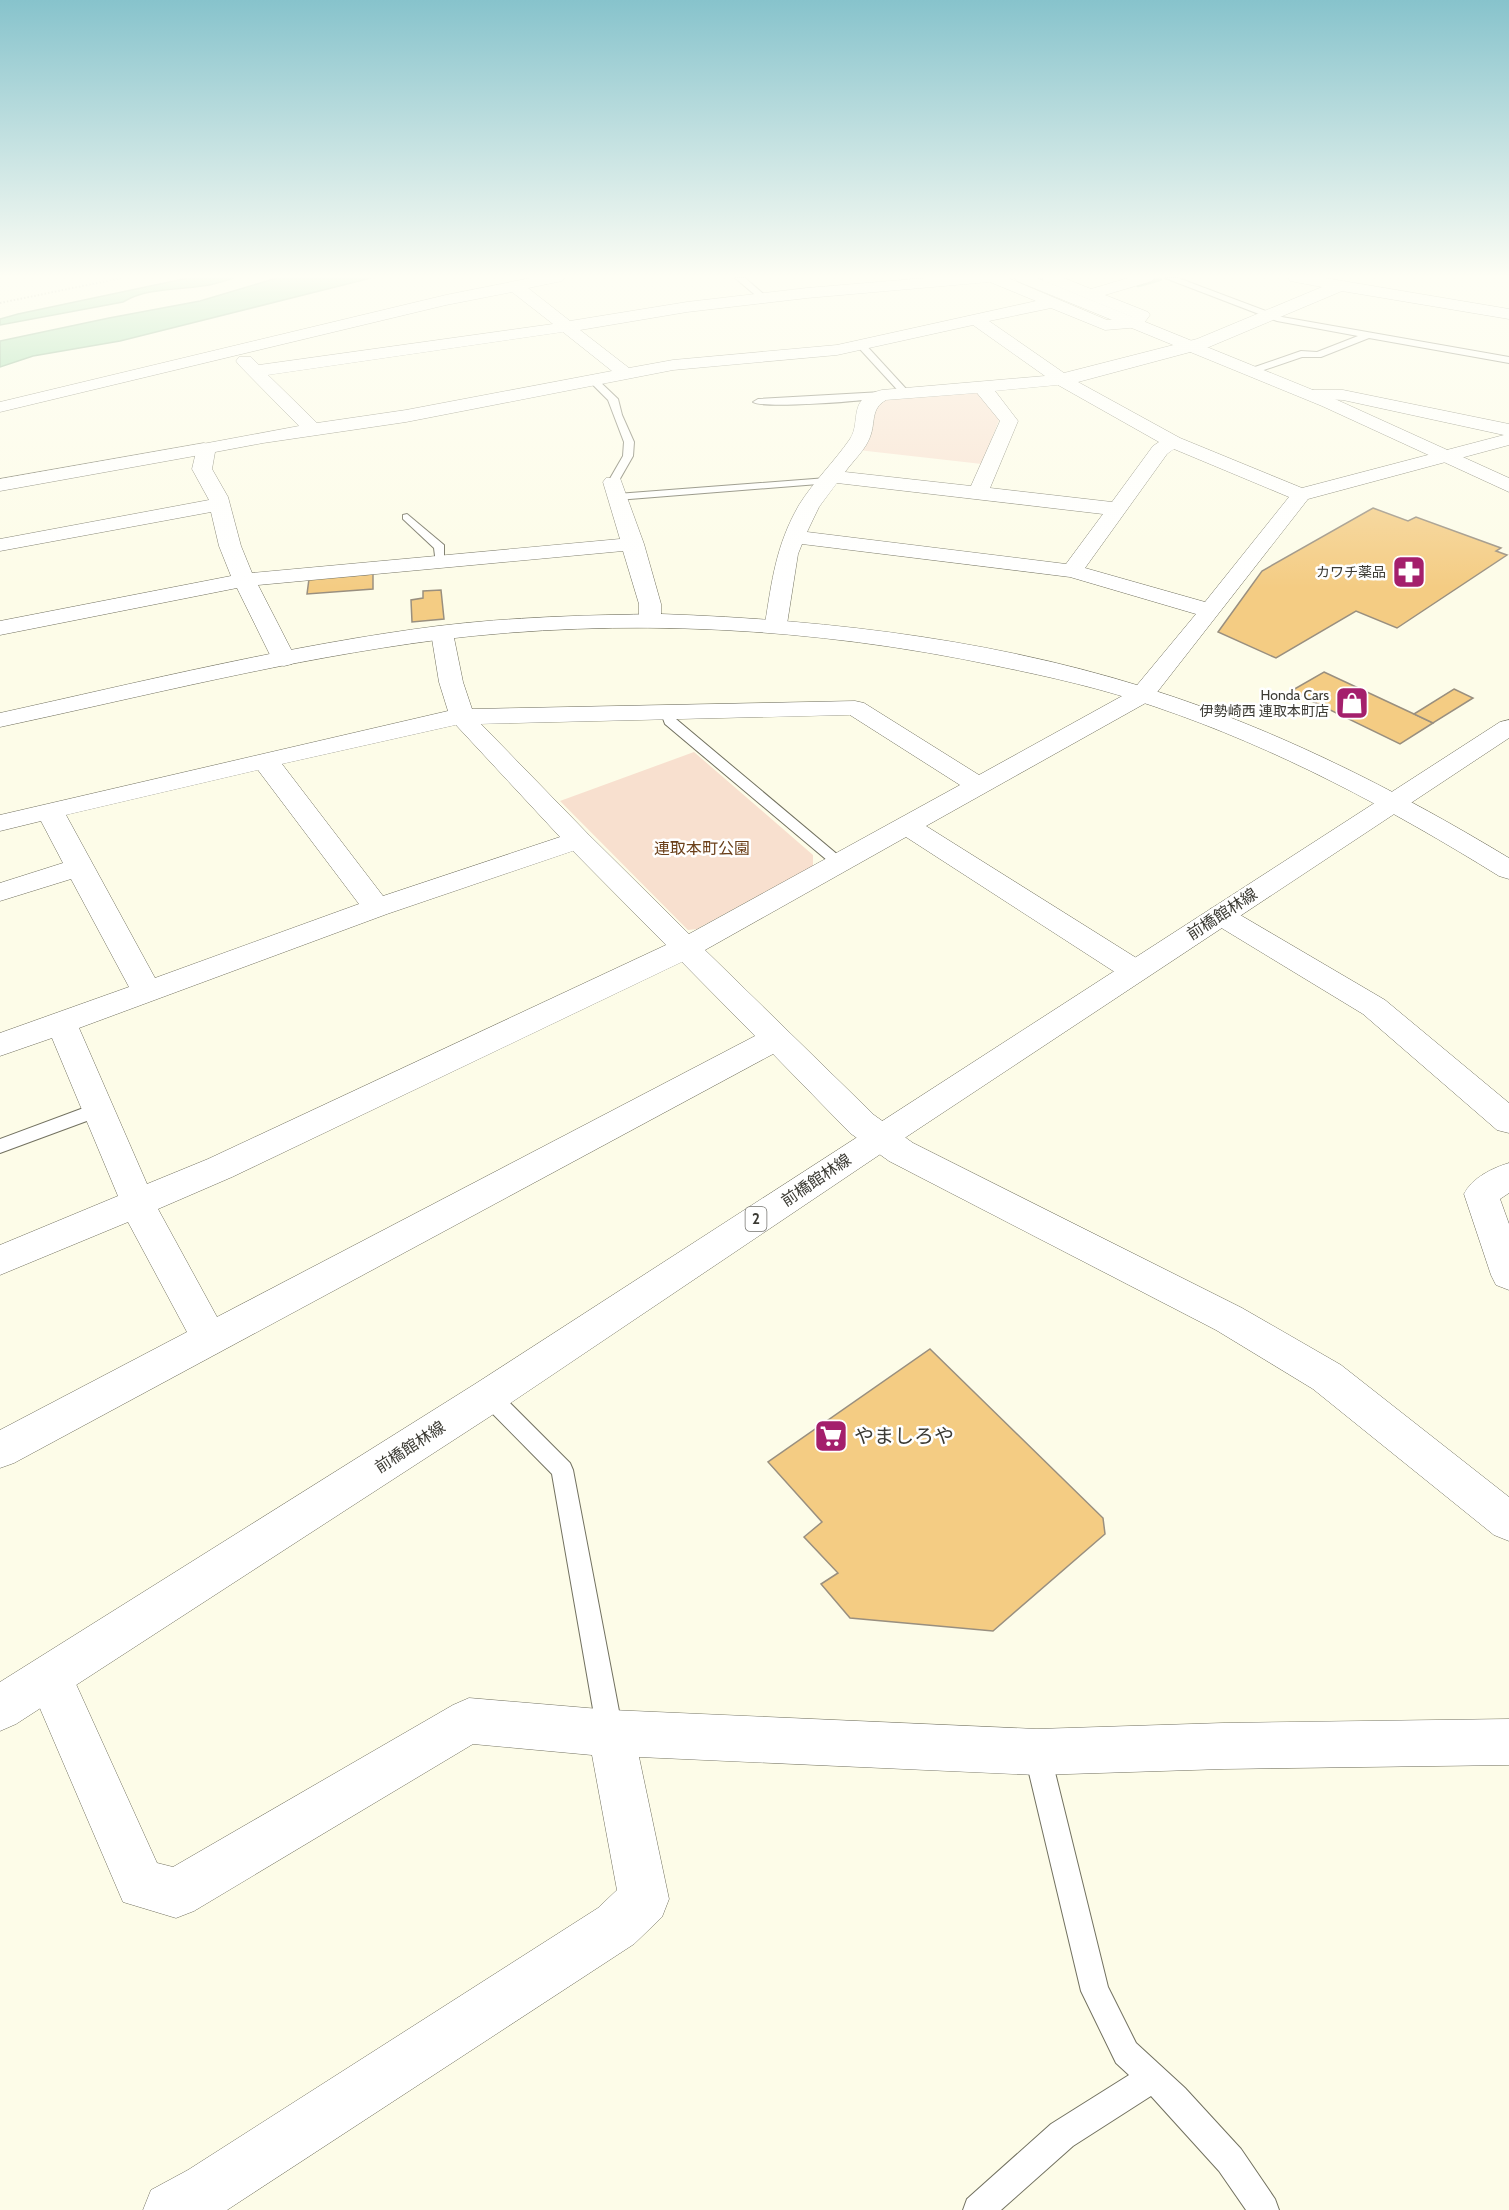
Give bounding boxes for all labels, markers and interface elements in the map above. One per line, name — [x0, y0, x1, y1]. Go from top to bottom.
pharmacy icon: カワチ薬品 — [1391, 554, 1427, 590]
place label: カワチ薬品 — [1316, 563, 1386, 581]
shop icon: Honda Cars 伊勢崎西 連取本町店 — [1334, 685, 1370, 721]
place label: Honda Cars 伊勢崎西 連取本町店 — [1200, 686, 1329, 720]
park label: 連取本町公園 — [654, 839, 750, 858]
street label: 前橋館林線 — [1183, 884, 1261, 944]
street label: 前橋館林線 — [778, 1150, 854, 1210]
road number: 2 — [746, 1207, 766, 1231]
street label: 前橋館林線 — [371, 1417, 449, 1477]
supermarket icon: やましろや — [813, 1418, 849, 1454]
place label: やましろや — [854, 1424, 954, 1448]

